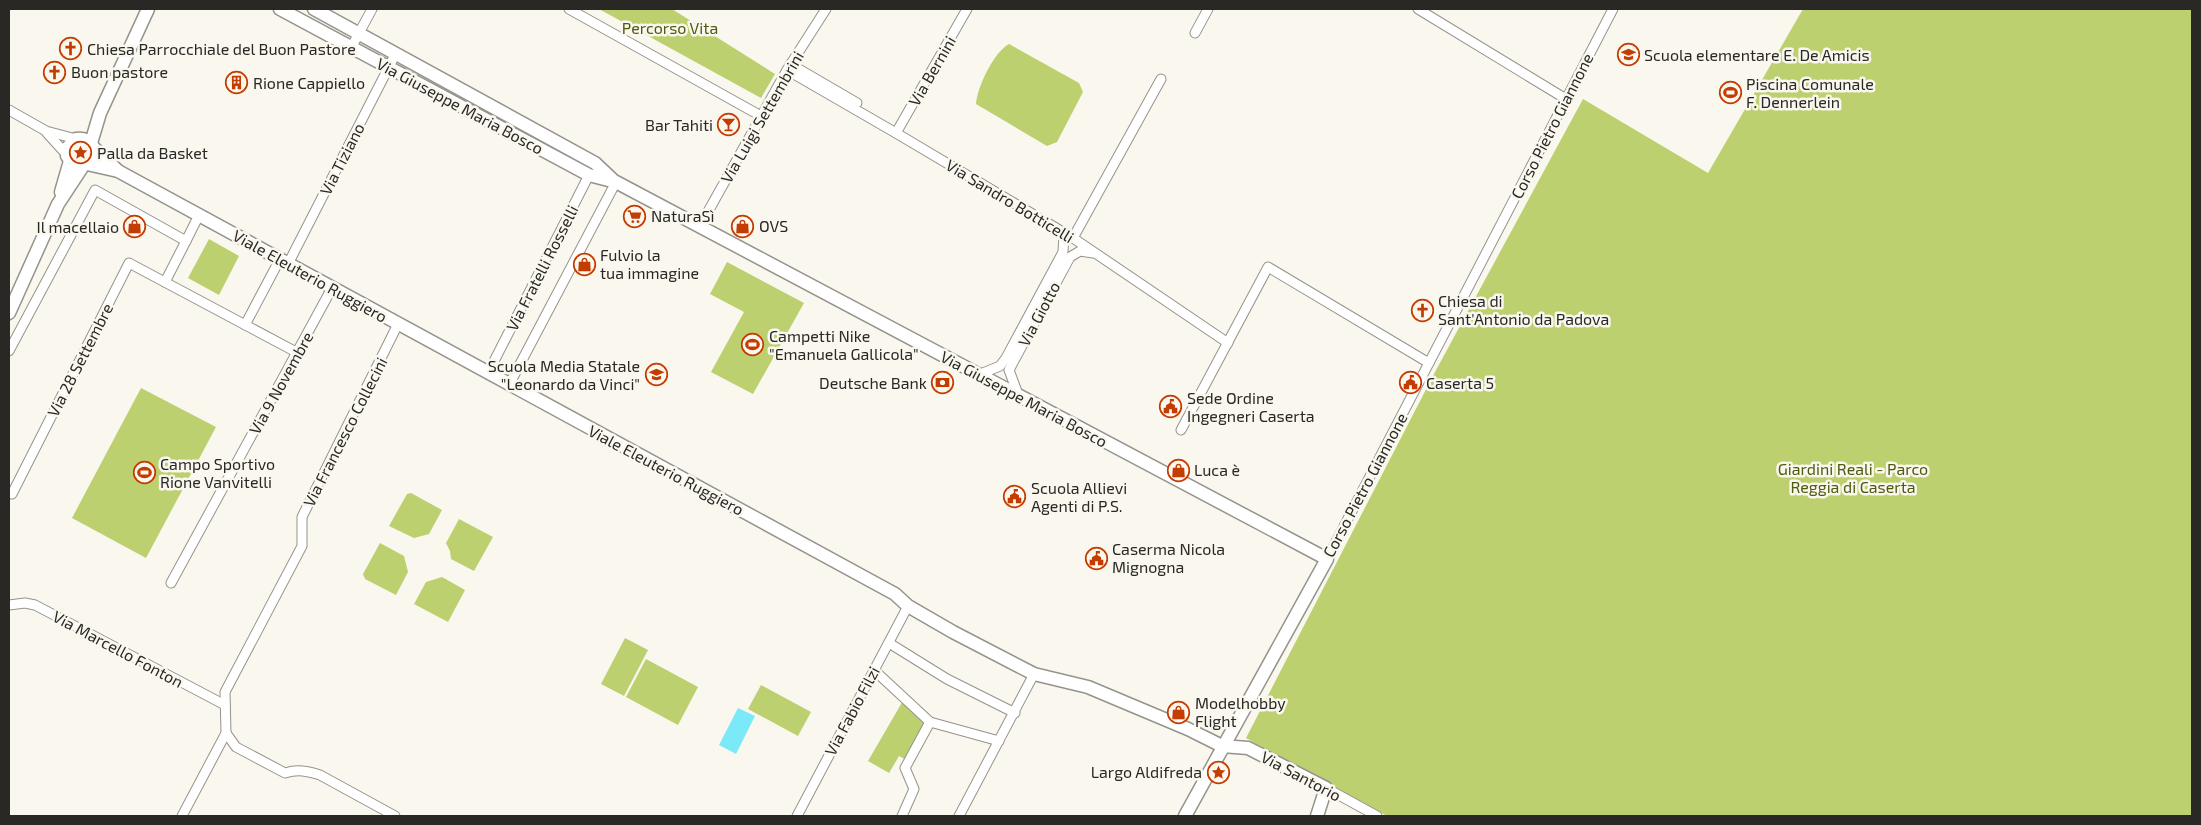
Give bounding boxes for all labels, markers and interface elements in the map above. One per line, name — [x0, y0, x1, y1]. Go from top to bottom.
park label: Percorso Vita — [622, 18, 718, 37]
street label: Via Bernini — [904, 32, 959, 109]
church icon: Chiesa Parrocchiale del Buon Pastore — [59, 37, 83, 61]
place label: Chiesa Parrocchiale del Buon Pastore — [87, 39, 356, 58]
school or university icon: Scuola elementare E. De Amicis — [1616, 43, 1640, 67]
place label: Scuola elementare E. De Amicis — [1644, 45, 1870, 64]
street label: Via Luigi Settembrini — [716, 47, 807, 186]
street label: Corso Pietro Giannone — [1507, 50, 1597, 202]
street label: Via Giuseppe Maria Bosco — [374, 53, 547, 158]
church icon: Buon pastore — [43, 60, 67, 84]
place label: Buon pastore — [71, 62, 168, 81]
building icon: Rione Cappiello — [225, 71, 249, 95]
place label: Rione Cappiello — [253, 73, 365, 92]
place label: Piscina Comunale F. Dennerlein — [1746, 74, 1874, 111]
sports icon: Piscina Comunale F. Dennerlein — [1718, 81, 1742, 105]
bar icon: Bar Tahiti — [717, 113, 741, 137]
place label: Bar Tahiti — [645, 115, 713, 134]
street label: Via Tiziano — [315, 120, 368, 198]
place icon: Palla da Basket — [69, 141, 93, 165]
place label: Palla da Basket — [97, 143, 208, 162]
street label: Via Sandro Botticelli — [943, 155, 1078, 246]
street label: Via Fratelli Rosselli — [502, 202, 581, 334]
supermarket icon: NaturaSì — [623, 204, 647, 228]
place label: NaturaSì — [651, 206, 714, 225]
shop icon: OVS — [731, 214, 755, 238]
shop icon: Il macellaio — [123, 215, 147, 239]
place label: OVS — [759, 216, 788, 235]
place label: Il macellaio — [36, 217, 119, 236]
street label: Viale Eleuterio Ruggiero — [230, 225, 391, 326]
place label: Fulvio la tua immagine — [600, 245, 699, 282]
shop icon: Fulvio la tua immagine — [572, 252, 596, 276]
street label: Via Giotto — [1014, 278, 1063, 349]
place label: Chiesa di Sant'Antonio da Padova — [1438, 291, 1609, 328]
church icon: Chiesa di Sant'Antonio da Padova — [1410, 298, 1434, 322]
street label: Via 28 Settembre — [43, 300, 116, 420]
place label: Campetti Nike "Emanuela Gallicola" — [769, 326, 919, 363]
street label: Via 9 Novembre — [245, 328, 316, 437]
sports icon: Campetti Nike "Emanuela Gallicola" — [741, 333, 765, 357]
street label: Via Giuseppe Maria Bosco — [938, 346, 1111, 451]
street label: Via Francesco Collecini — [299, 354, 390, 510]
place label: Scuola Media Statale "Leonardo da Vinci" — [488, 356, 640, 393]
school or university icon: Scuola Media Statale "Leonardo da Vinci" — [644, 363, 668, 387]
bank icon: Deutsche Bank — [931, 371, 955, 395]
public building icon: Caserta 5 — [1398, 371, 1422, 395]
place label: Deutsche Bank — [819, 373, 927, 392]
place label: Caserta 5 — [1426, 373, 1494, 392]
place label: Sede Ordine Ingegneri Caserta — [1187, 388, 1315, 425]
public building icon: Sede Ordine Ingegneri Caserta — [1159, 395, 1183, 419]
street label: Corso Pietro Giannone — [1318, 409, 1411, 560]
street label: Viale Eleuterio Ruggiero — [585, 420, 747, 519]
place label: Campo Sportivo Rione Vanvitelli — [160, 454, 275, 491]
shop icon: Luca è — [1166, 458, 1190, 482]
park label: Giardini Reali - Parco Reggia di Caserta — [1778, 459, 1928, 496]
place label: Luca è — [1194, 460, 1240, 479]
sports icon: Campo Sportivo Rione Vanvitelli — [132, 461, 156, 485]
place label: Scuola Allievi Agenti di P.S. — [1031, 478, 1127, 515]
public building icon: Scuola Allievi Agenti di P.S. — [1003, 485, 1027, 509]
place label: Caserma Nicola Mignogna — [1112, 539, 1225, 576]
public building icon: Caserma Nicola Mignogna — [1084, 546, 1108, 570]
street label: Via Marcello Fonton — [50, 606, 187, 691]
street label: Via Fabio Filzi — [820, 663, 883, 759]
place label: Modelhobby Flight — [1195, 693, 1286, 730]
shop icon: Modelhobby Flight — [1167, 700, 1191, 724]
street label: Via Santorio — [1258, 747, 1344, 805]
place icon: Largo Aldifreda — [1206, 760, 1230, 784]
place label: Largo Aldifreda — [1091, 762, 1202, 781]

